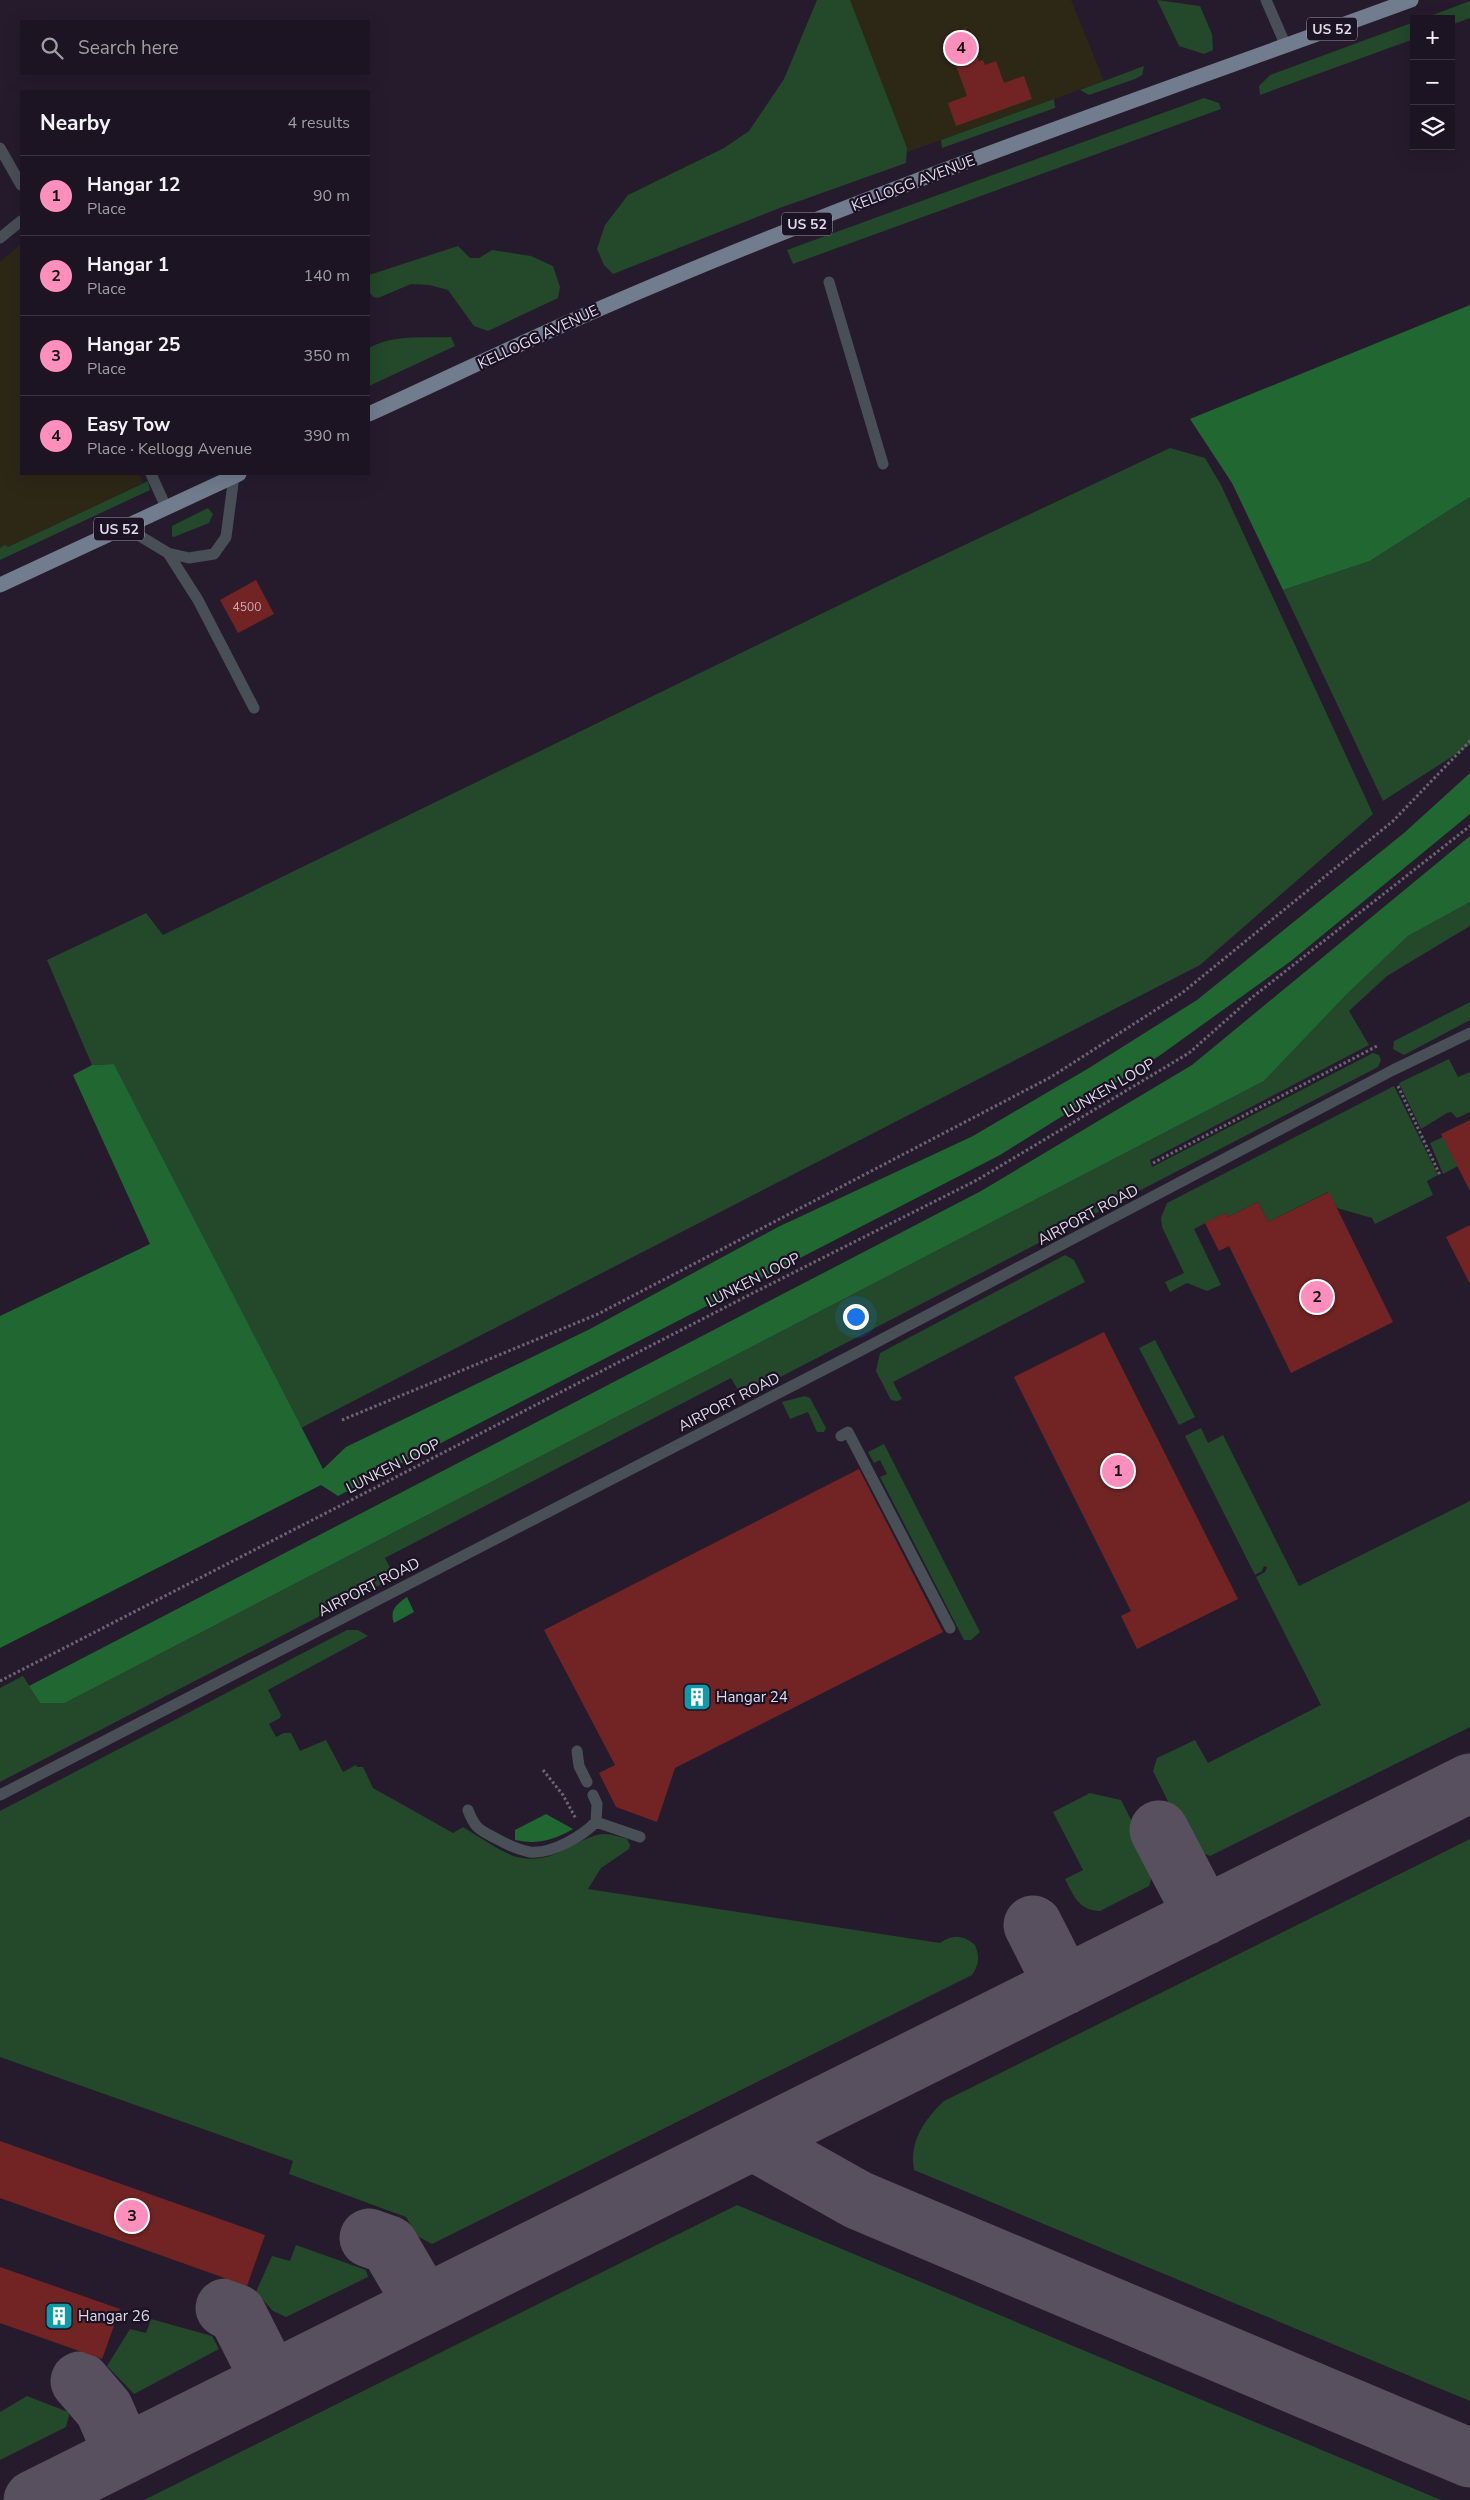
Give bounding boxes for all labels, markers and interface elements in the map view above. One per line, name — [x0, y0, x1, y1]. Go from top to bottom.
map controls — [1410, 15, 1455, 150]
button: + — [1410, 15, 1455, 60]
road number: US 52 — [1307, 18, 1357, 40]
search box — [20, 20, 370, 75]
pin: 4 — [945, 29, 977, 67]
icon: search — [38, 34, 66, 62]
text: Search here — [78, 35, 179, 61]
button: − — [1410, 60, 1455, 105]
button: layers — [1410, 105, 1455, 150]
text: Nearby — [40, 109, 110, 137]
text: 4 results — [288, 112, 350, 134]
street label: KELLOGG AVENUE — [848, 150, 978, 216]
text: Hangar 12 — [87, 172, 180, 198]
text: 1 — [51, 185, 61, 207]
text: 90 m — [313, 185, 350, 207]
text: Place — [87, 198, 126, 220]
road number: US 52 — [782, 212, 832, 235]
text: Hangar 1 — [87, 252, 169, 278]
text: 2 — [51, 265, 61, 287]
text: 140 m — [303, 265, 350, 287]
text: Place — [87, 278, 126, 300]
street label: KELLOGG AVENUE — [474, 300, 602, 374]
text: Hangar 25 — [87, 332, 180, 358]
text: 3 — [51, 345, 61, 367]
text: 350 m — [303, 345, 350, 367]
text: Place — [87, 358, 126, 380]
text: Easy Tow — [87, 412, 170, 438]
text: 4 — [51, 425, 61, 447]
text: 390 m — [303, 425, 350, 447]
text: Place · Kellogg Avenue — [87, 438, 252, 460]
road number: US 52 — [94, 518, 144, 540]
house number: 4500 — [233, 599, 261, 615]
street label: LUNKEN LOOP — [1059, 1053, 1159, 1122]
street label: AIRPORT ROAD — [1034, 1180, 1142, 1250]
street label: LUNKEN LOOP — [703, 1247, 804, 1312]
pin: 2 — [1301, 1278, 1333, 1316]
your location — [843, 1304, 869, 1330]
street label: AIRPORT ROAD — [675, 1368, 783, 1436]
street label: LUNKEN LOOP — [343, 1433, 444, 1498]
pin: 1 — [1102, 1452, 1134, 1490]
street label: AIRPORT ROAD — [315, 1553, 423, 1621]
building icon: Hangar 24 — [682, 1682, 712, 1712]
place label: Hangar 24 — [716, 1687, 788, 1707]
pin: 3 — [116, 2197, 148, 2235]
building icon: Hangar 26 — [44, 2301, 74, 2331]
place label: Hangar 26 — [78, 2306, 150, 2326]

